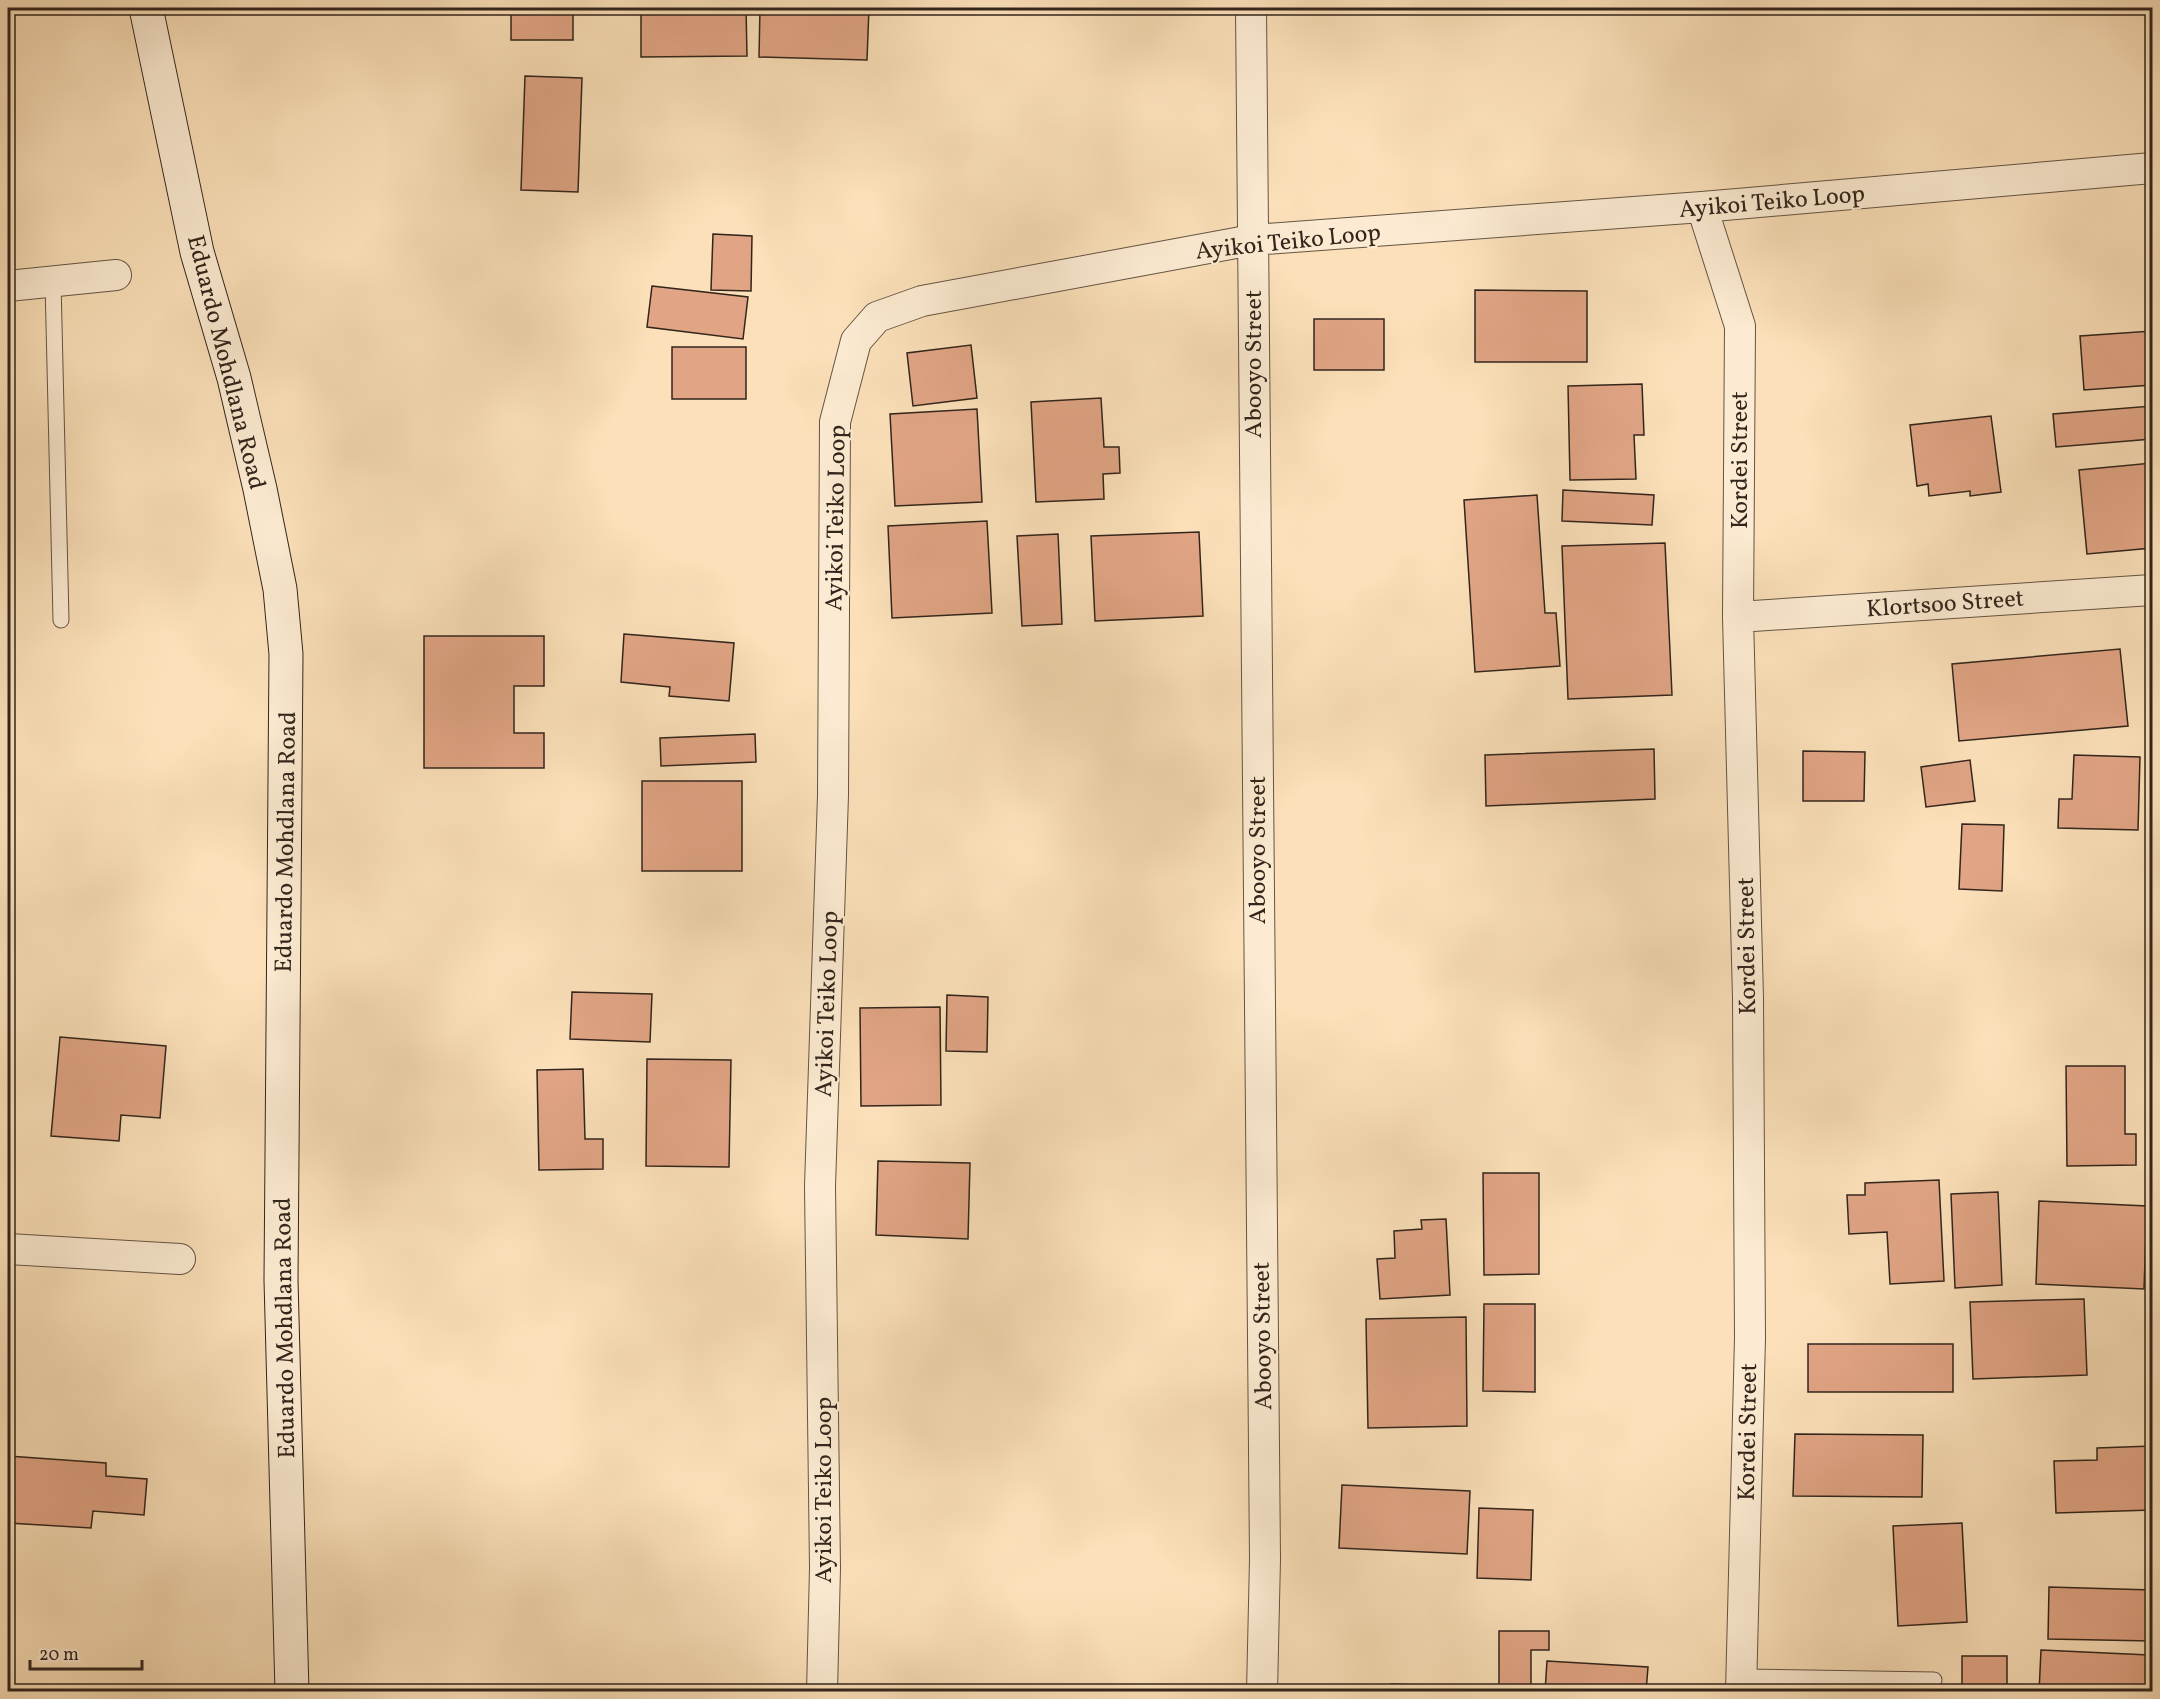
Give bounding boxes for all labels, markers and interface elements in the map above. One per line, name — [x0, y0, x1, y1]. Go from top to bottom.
street label: Ayikoi Teiko Loop — [1678, 178, 1867, 228]
street label: Ayikoi Teiko Loop — [1194, 216, 1383, 270]
street label: Eduardo Mohdlana Road — [177, 232, 273, 493]
street label: Abooyo Street — [1238, 290, 1272, 438]
street label: Kordei Street — [1724, 391, 1758, 529]
street label: Ayikoi Teiko Loop — [818, 425, 856, 612]
street label: Klortsoo Street — [1865, 583, 2025, 627]
street label: Eduardo Mohdlana Road — [268, 711, 306, 973]
street label: Abooyo Street — [1242, 776, 1276, 924]
street label: Kordei Street — [1730, 877, 1766, 1015]
street label: Ayikoi Teiko Loop — [808, 910, 848, 1098]
street label: Eduardo Mohdlana Road — [267, 1197, 305, 1459]
street label: Abooyo Street — [1246, 1261, 1282, 1411]
street label: Kordei Street — [1731, 1363, 1767, 1501]
street label: Ayikoi Teiko Loop — [808, 1397, 842, 1583]
scale bar — [30, 1633, 142, 1671]
text: 20 m — [39, 1643, 79, 1668]

